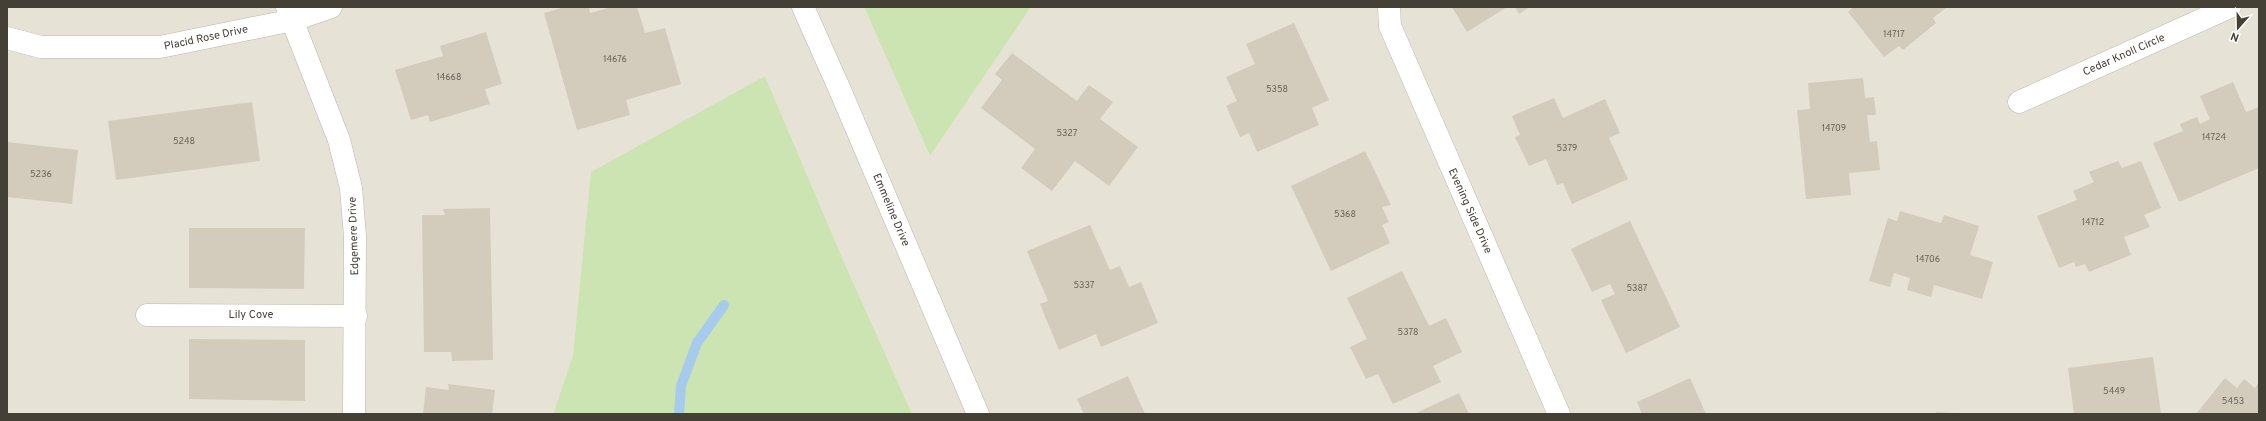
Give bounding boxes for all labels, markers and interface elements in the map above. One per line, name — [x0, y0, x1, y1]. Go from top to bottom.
north arrow — [2218, 8, 2258, 48]
street label: Placid Rose Drive — [163, 22, 249, 54]
house number: 14717 — [1883, 29, 1905, 40]
text: N — [2229, 29, 2241, 44]
street label: Cedar Knoll Circle — [2081, 31, 2167, 79]
house number: 14676 — [603, 54, 627, 65]
house number: 14668 — [436, 72, 462, 83]
house number: 5358 — [1266, 84, 1288, 95]
house number: 14709 — [1822, 123, 1846, 134]
house number: 5327 — [1057, 128, 1078, 139]
house number: 14724 — [2202, 132, 2227, 143]
house number: 5248 — [173, 136, 195, 147]
house number: 5379 — [1557, 143, 1578, 154]
street label: Evening Side Drive — [1445, 166, 1495, 256]
house number: 5236 — [30, 169, 52, 180]
street label: Emmeline Drive — [869, 171, 913, 249]
street label: Edgemere Drive — [346, 196, 362, 276]
house number: 5368 — [1334, 209, 1356, 220]
house number: 14712 — [2082, 217, 2104, 228]
house number: 14706 — [1916, 254, 1940, 265]
house number: 5337 — [1073, 280, 1095, 291]
house number: 5387 — [1626, 283, 1648, 294]
street label: Lily Cove — [229, 308, 274, 322]
house number: 5378 — [1398, 327, 1418, 338]
house number: 5449 — [2103, 386, 2125, 397]
house number: 5453 — [2222, 396, 2244, 407]

